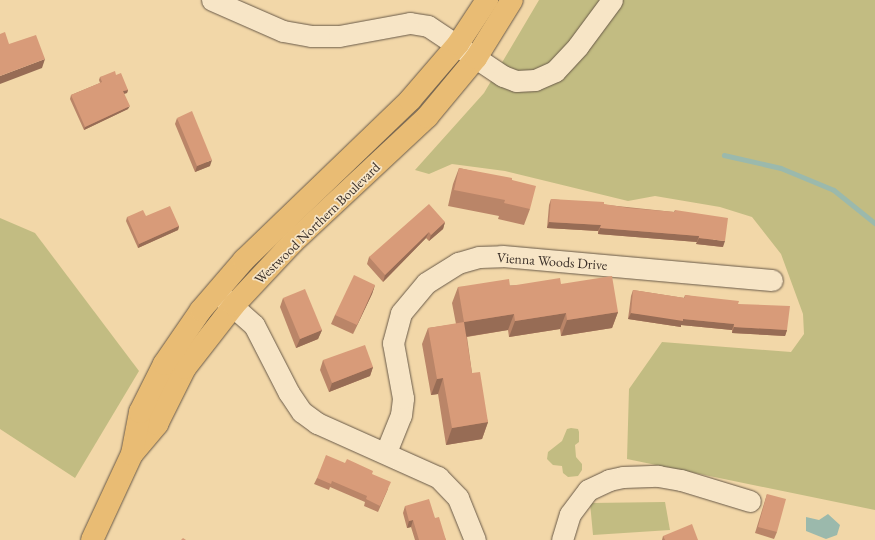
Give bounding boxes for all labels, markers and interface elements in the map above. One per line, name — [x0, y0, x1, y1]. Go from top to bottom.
street label: Westwood Northern Boulevard — [251, 159, 383, 287]
street label: Vienna Woods Drive — [496, 249, 608, 273]

